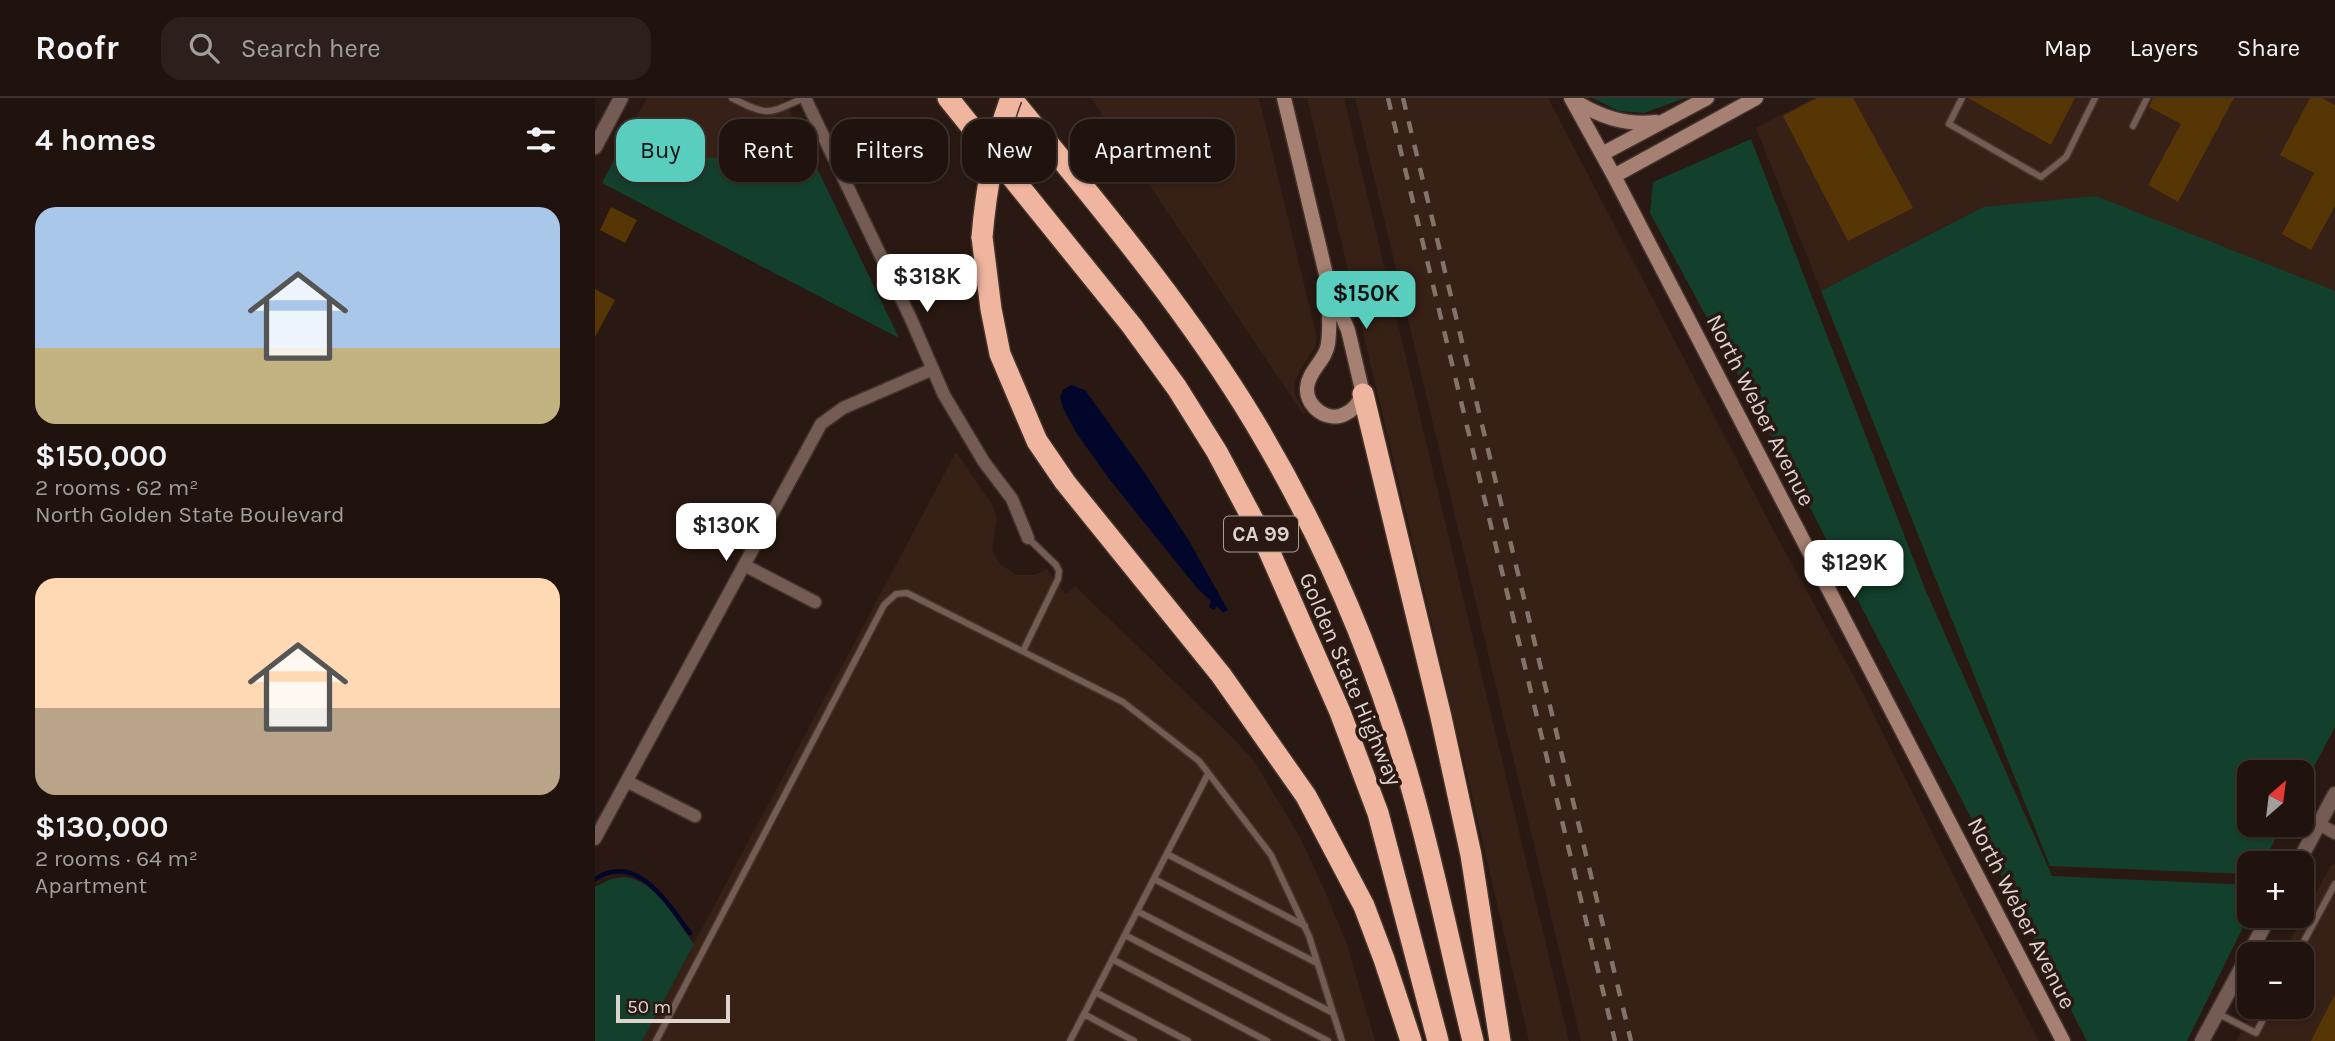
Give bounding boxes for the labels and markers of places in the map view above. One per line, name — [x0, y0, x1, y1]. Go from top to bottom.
pin: $318K — [878, 254, 976, 314]
pin: $150K — [1317, 272, 1415, 331]
pin: $130K — [677, 504, 775, 563]
pin: $129K — [1805, 540, 1903, 600]

